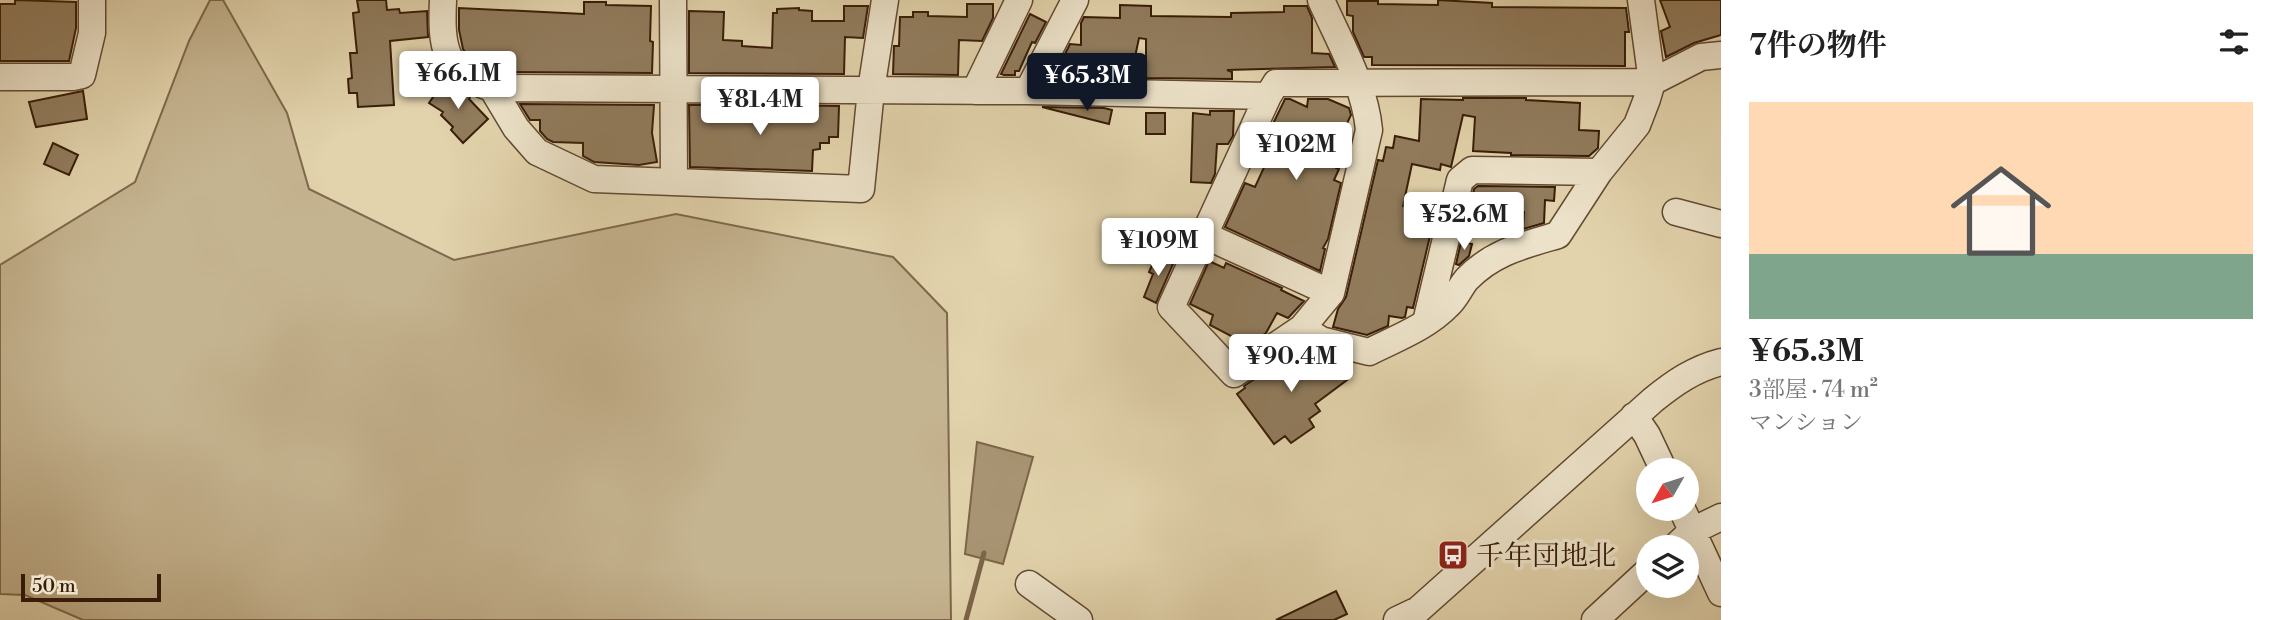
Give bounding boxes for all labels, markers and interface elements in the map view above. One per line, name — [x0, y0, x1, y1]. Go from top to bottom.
icon: filters — [2215, 23, 2253, 61]
text: 7件の物件 — [1749, 27, 1887, 65]
pin: ¥66.1M — [401, 52, 515, 111]
pin: ¥65.3M — [1030, 54, 1144, 113]
text: ¥66.1M — [415, 60, 501, 88]
text: ¥65.3M — [1043, 62, 1131, 90]
pin: ¥81.4M — [703, 78, 817, 137]
text: ¥81.4M — [717, 86, 803, 114]
pin: ¥102M — [1247, 122, 1345, 182]
text: ¥102M — [1256, 131, 1336, 159]
icon: home — [1938, 148, 2064, 274]
pin: ¥52.6M — [1407, 192, 1521, 252]
text: ¥52.6M — [1420, 201, 1508, 229]
pin: ¥109M — [1109, 218, 1207, 278]
text: ¥109M — [1118, 227, 1198, 255]
text: ¥65.3M — [1749, 333, 1864, 371]
pin: ¥90.4M — [1234, 334, 1348, 394]
text: ¥90.4M — [1245, 343, 1337, 371]
text: 3部屋 · 74 m² — [1749, 376, 1878, 404]
text: マンション — [1749, 409, 1863, 437]
north arrow — [1636, 458, 1699, 522]
map controls — [1636, 458, 1699, 598]
button: layers — [1636, 535, 1699, 598]
bus stop icon: 千年団地北 — [1436, 538, 1470, 572]
place label: 千年団地北 — [1476, 539, 1616, 574]
scale bar — [21, 571, 161, 603]
text: 50 m — [32, 574, 76, 598]

